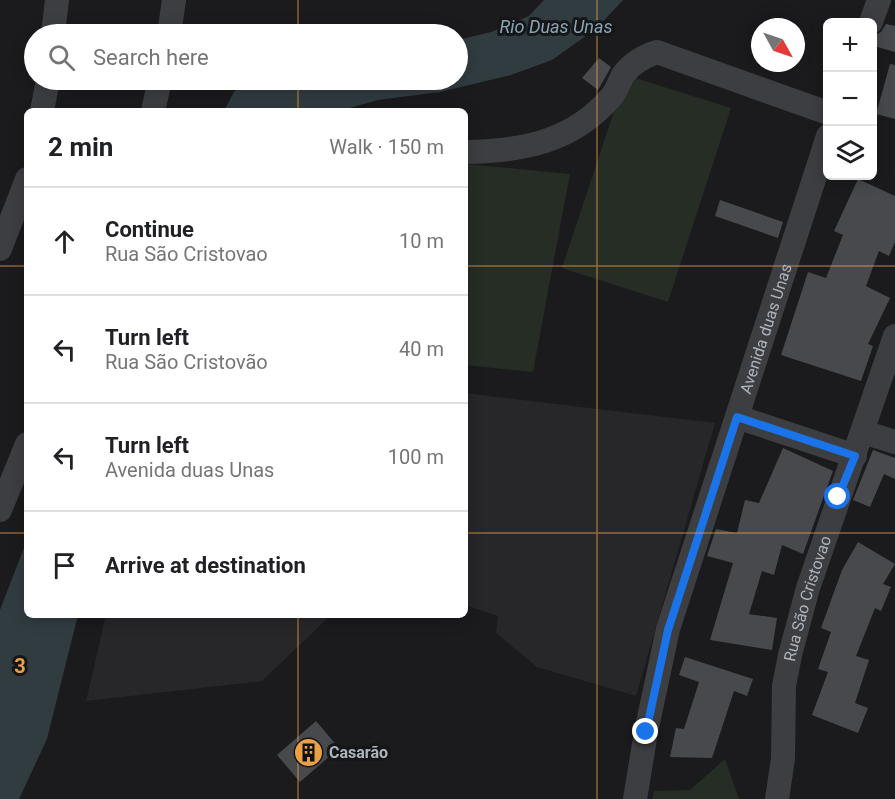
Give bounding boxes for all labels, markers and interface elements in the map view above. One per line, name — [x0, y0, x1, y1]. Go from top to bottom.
water label: Rio Duas Unas — [500, 16, 612, 37]
north arrow — [751, 18, 805, 72]
map controls — [823, 18, 877, 180]
button: + — [823, 18, 877, 72]
search box — [24, 24, 468, 90]
icon: search — [45, 41, 78, 74]
text: Search here — [93, 45, 209, 70]
button: − — [823, 72, 877, 126]
button: layers — [823, 126, 877, 180]
text: 2 min — [48, 132, 113, 162]
text: Walk · 150 m — [329, 135, 444, 159]
text: Continue — [105, 217, 194, 242]
icon: ahead — [48, 225, 81, 258]
text: 10 m — [399, 229, 444, 253]
text: Rua São Cristovao — [105, 242, 268, 266]
street label: Avenida duas Unas — [736, 261, 795, 396]
text: Turn left — [105, 325, 189, 350]
icon: left — [48, 333, 81, 366]
text: 40 m — [399, 337, 444, 361]
text: Rua São Cristovão — [105, 350, 268, 374]
text: Turn left — [105, 433, 189, 458]
icon: left — [48, 441, 81, 474]
text: 100 m — [388, 445, 444, 469]
text: Avenida duas Unas — [105, 458, 274, 482]
route start — [824, 483, 850, 509]
street label: Rua São Cristovao — [780, 533, 835, 663]
icon: arrive — [48, 549, 81, 582]
text: Arrive at destination — [105, 553, 306, 578]
text: 3 — [14, 654, 26, 678]
route end — [632, 718, 658, 744]
building icon: Casarão — [292, 736, 324, 768]
place label: Casarão — [329, 743, 388, 762]

